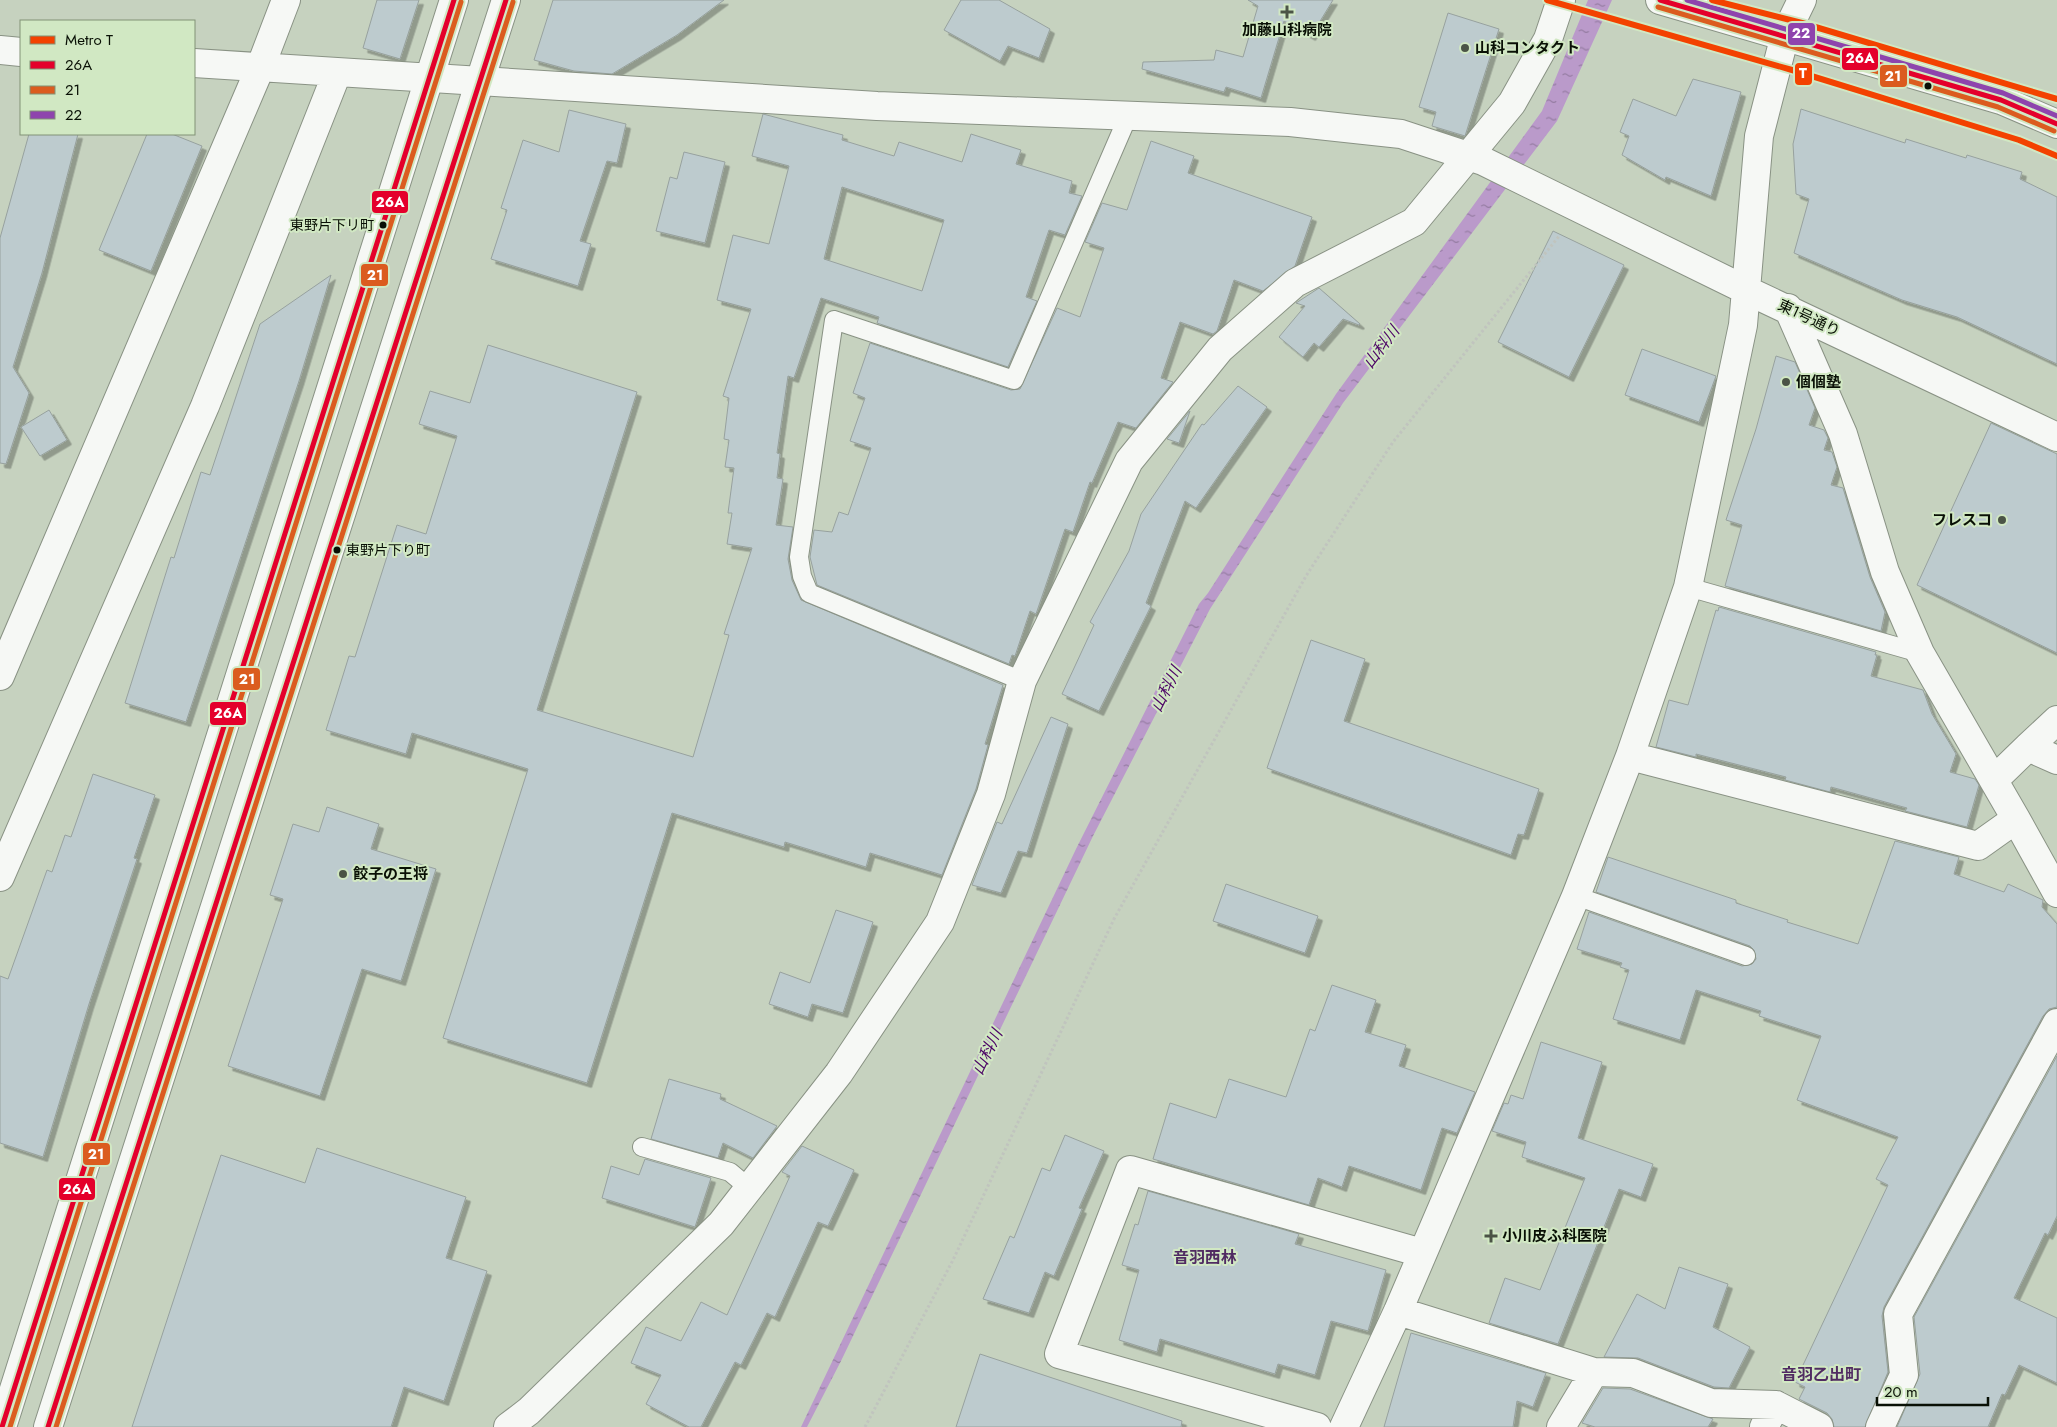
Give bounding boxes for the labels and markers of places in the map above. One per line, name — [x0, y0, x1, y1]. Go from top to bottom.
marker: 加藤山科病院 — [1280, 5, 1294, 19]
place label: 加藤山科病院 — [1242, 19, 1332, 41]
place label: 山科コンタクト — [1475, 37, 1580, 59]
marker: 山科コンタクト — [1459, 42, 1471, 54]
unlabelled marker — [1923, 81, 1933, 91]
place label: 東野片下リ町 — [290, 215, 374, 235]
marker: 東野片下リ町 — [378, 220, 388, 230]
place label: 個個塾 — [1796, 371, 1841, 393]
marker: 個個塾 — [1780, 376, 1792, 388]
place label: フレスコ — [1932, 509, 1992, 531]
marker: フレスコ — [1996, 514, 2008, 526]
place label: 東野片下り町 — [346, 540, 430, 560]
marker: 東野片下り町 — [332, 545, 342, 555]
place label: 餃子の王将 — [353, 863, 428, 885]
marker: 餃子の王将 — [337, 868, 349, 880]
place label: 小川皮ふ科医院 — [1502, 1225, 1607, 1247]
marker: 小川皮ふ科医院 — [1484, 1229, 1498, 1243]

